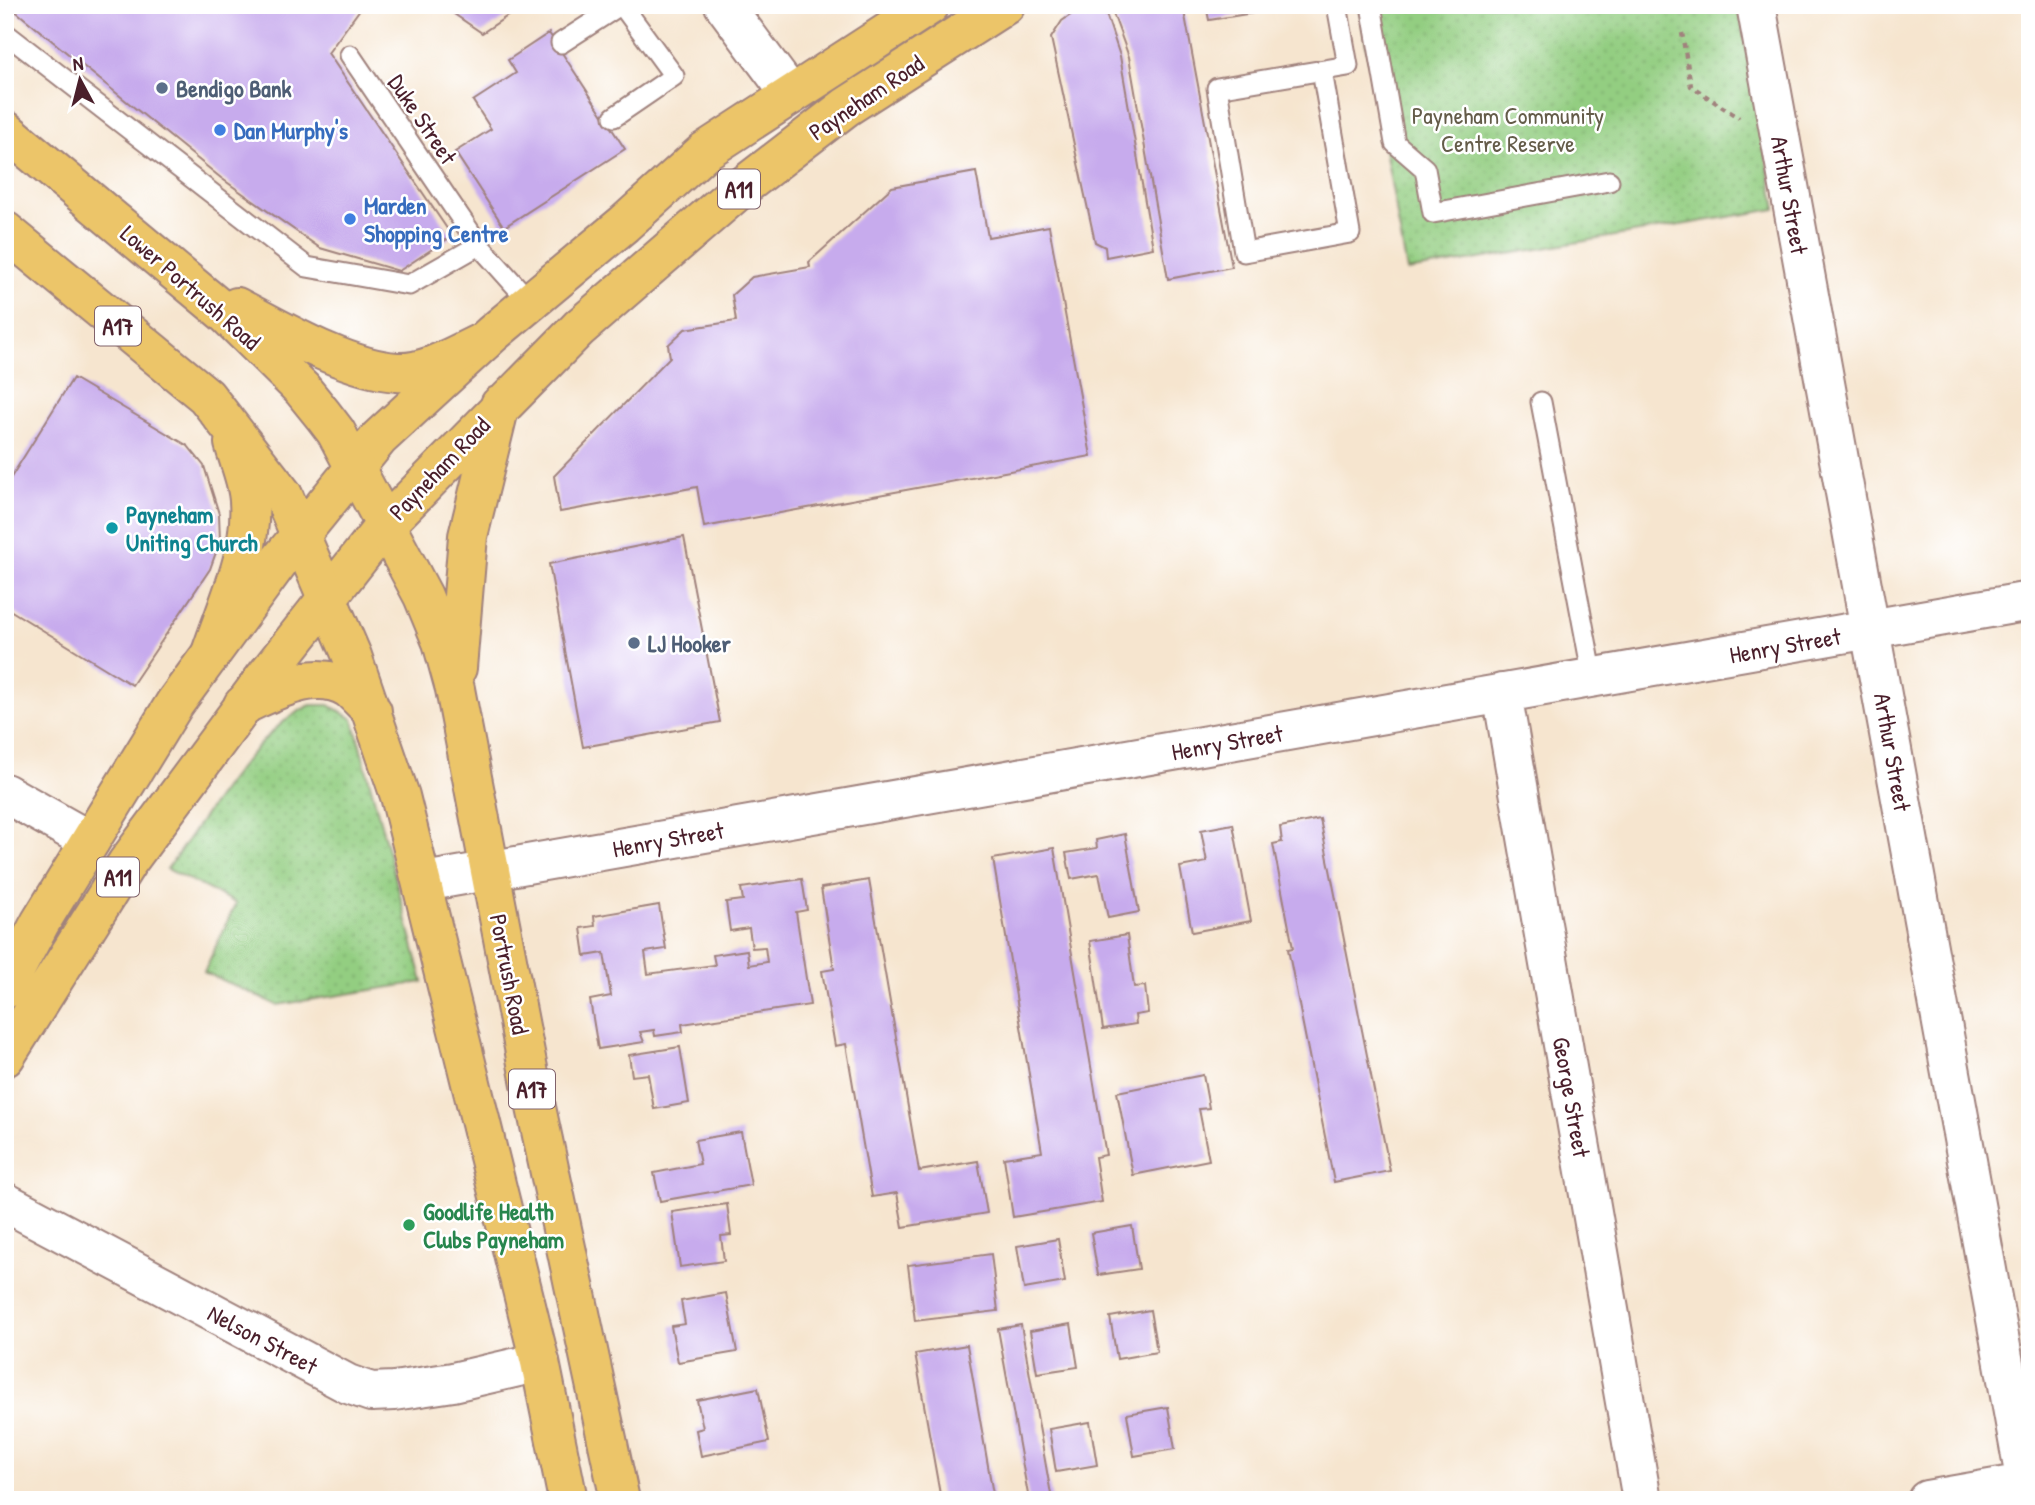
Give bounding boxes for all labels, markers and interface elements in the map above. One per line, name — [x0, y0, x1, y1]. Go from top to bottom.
north arrow — [46, 46, 116, 116]
street label: Payneham Road — [802, 47, 930, 147]
text: N — [71, 50, 85, 77]
street label: Duke Street — [381, 68, 465, 171]
place label: Bendigo Bank — [176, 72, 292, 105]
marker: Bendigo Bank — [154, 80, 170, 96]
park label: Payneham Community Centre Reserve — [1412, 99, 1604, 159]
place label: Dan Murphy's — [234, 114, 348, 147]
marker: Dan Murphy's — [212, 122, 228, 138]
street label: Arthur Street — [1764, 133, 1816, 257]
road number: A11 — [718, 170, 760, 208]
place label: Marden Shopping Centre — [364, 189, 509, 250]
marker: Marden Shopping Centre — [342, 211, 358, 227]
street label: Lower Portrush Road — [114, 217, 268, 357]
road number: A17 — [95, 306, 141, 346]
street label: Payneham Road — [382, 409, 496, 527]
place label: Payneham Uniting Church — [126, 498, 258, 559]
marker: Payneham Uniting Church — [104, 520, 120, 536]
street label: Henry Street — [1727, 619, 1844, 671]
place label: LJ Hooker — [648, 627, 731, 659]
marker: LJ Hooker — [626, 635, 642, 651]
street label: Arthur Street — [1867, 690, 1919, 814]
street label: Henry Street — [1169, 716, 1286, 768]
street label: Henry Street — [610, 813, 727, 865]
road number: A11 — [97, 858, 139, 897]
street label: Portrush Road — [483, 911, 537, 1037]
street label: George Street — [1546, 1034, 1598, 1160]
road number: A17 — [509, 1070, 555, 1108]
place label: Goodlife Health Clubs Payneham — [423, 1195, 564, 1256]
marker: Goodlife Health Clubs Payneham — [401, 1217, 417, 1233]
street label: Nelson Street — [203, 1297, 324, 1382]

